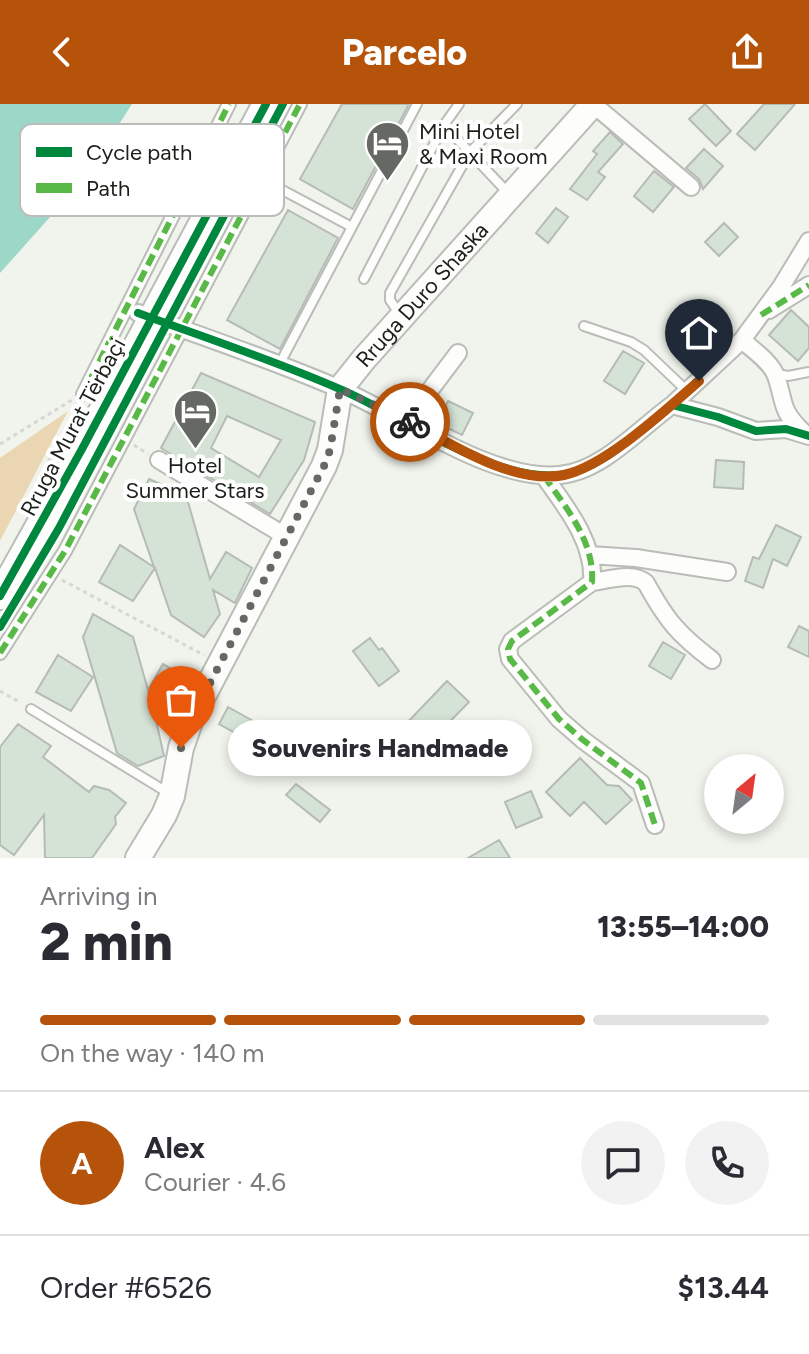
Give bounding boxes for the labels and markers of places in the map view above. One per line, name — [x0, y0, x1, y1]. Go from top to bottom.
place label: Mini Hotel & Maxi Room — [419, 118, 547, 170]
hotel icon: Mini Hotel & Maxi Room — [364, 120, 412, 183]
pin — [665, 299, 733, 381]
hotel icon: Hotel Summer Stars — [171, 388, 219, 451]
place label: Hotel Summer Stars — [126, 452, 264, 504]
pin — [147, 666, 215, 748]
callout: Souvenirs Handmade — [229, 720, 533, 776]

